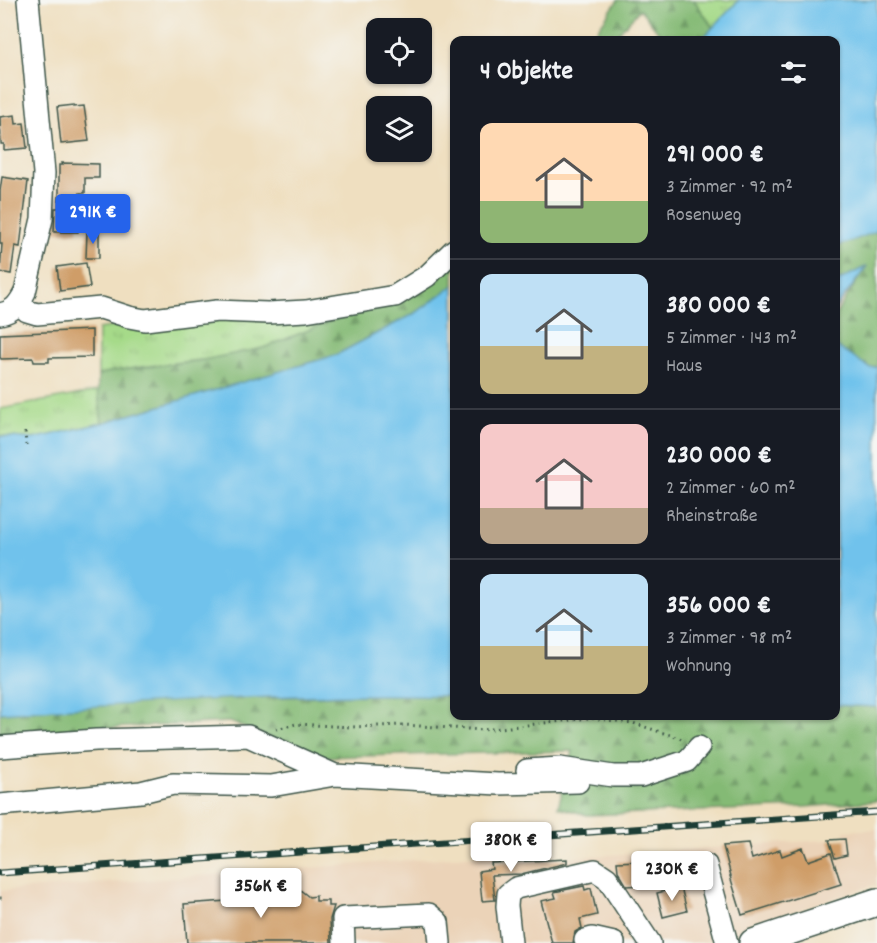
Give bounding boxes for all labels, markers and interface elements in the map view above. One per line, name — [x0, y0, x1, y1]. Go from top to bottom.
map controls — [366, 18, 432, 162]
button: locate — [366, 18, 432, 84]
text: 4 Objekte — [480, 54, 573, 91]
icon: filters — [777, 56, 810, 89]
button: layers — [366, 96, 432, 162]
text: 291 000 € — [666, 137, 764, 174]
icon: home — [528, 147, 600, 219]
text: 3 Zimmer · 92 m² — [666, 174, 793, 202]
pin: 291K € — [44, 194, 142, 245]
text: 291K € — [69, 199, 117, 227]
text: Rosenweg — [666, 202, 742, 230]
text: 380 000 € — [666, 288, 771, 325]
icon: home — [528, 298, 600, 370]
text: 5 Zimmer · 143 m² — [666, 325, 797, 353]
text: Haus — [666, 353, 703, 381]
text: 230 000 € — [666, 438, 772, 475]
icon: home — [528, 448, 600, 520]
text: 2 Zimmer · 60 m² — [666, 475, 796, 503]
text: Rheinstraße — [666, 503, 758, 531]
text: 356 000 € — [666, 588, 771, 625]
icon: home — [528, 598, 600, 670]
text: 3 Zimmer · 98 m² — [666, 625, 792, 653]
text: Wohnung — [666, 653, 731, 681]
pin: 380K € — [462, 822, 560, 873]
text: 380K € — [485, 827, 537, 855]
pin: 230K € — [623, 851, 721, 902]
text: 230K € — [645, 856, 699, 884]
pin: 356K € — [212, 868, 310, 919]
text: 356K € — [235, 873, 287, 901]

